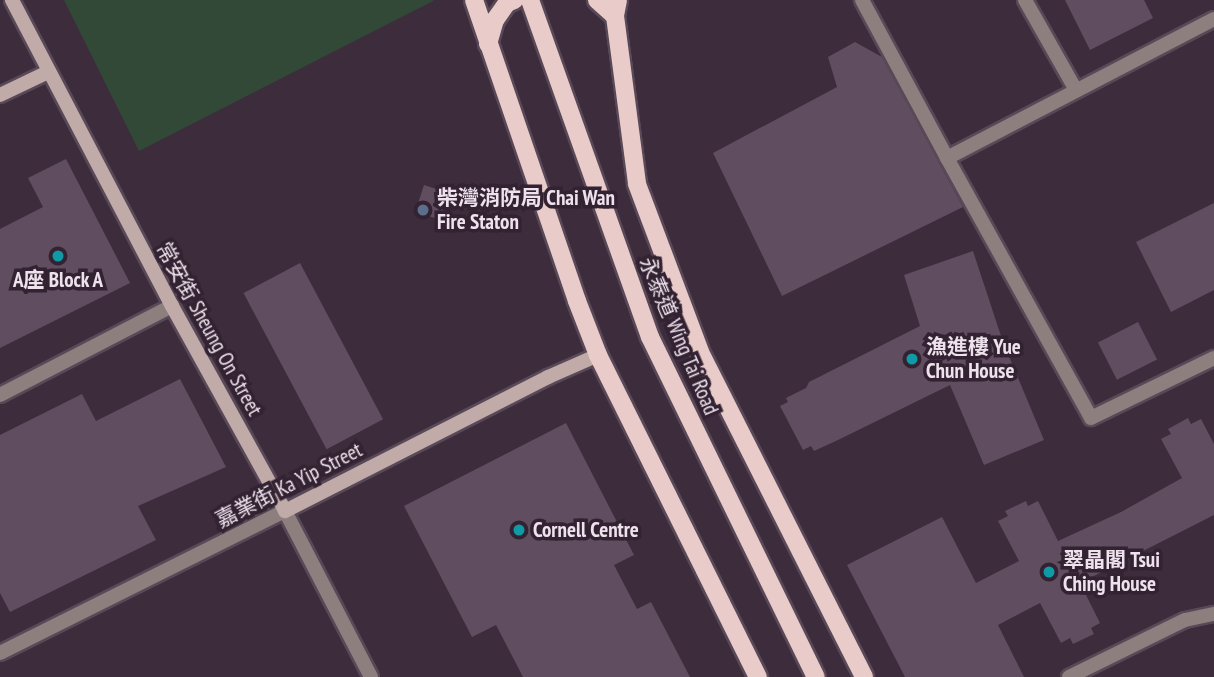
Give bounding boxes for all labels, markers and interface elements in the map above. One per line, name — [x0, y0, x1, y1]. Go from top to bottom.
place label: 柴灣消防局 Chai Wan Fire Staton — [437, 185, 615, 235]
marker: 柴灣消防局 Chai Wan Fire Staton — [415, 202, 431, 218]
street label: 常安街 Sheung On Street — [151, 238, 267, 420]
marker: A座 Block A — [50, 248, 66, 264]
street label: 永泰道 Wing Tai Road — [634, 253, 724, 419]
place label: A座 Block A — [12, 267, 104, 293]
place label: 漁進樓 Yue Chun House — [926, 334, 1021, 384]
marker: 漁進樓 Yue Chun House — [904, 351, 920, 367]
street label: 嘉業街 Ka Yip Street — [211, 437, 367, 533]
place label: Cornell Centre — [533, 517, 639, 543]
marker: Cornell Centre — [511, 522, 527, 538]
place label: 翠晶閣 Tsui Ching House — [1063, 547, 1160, 597]
marker: 翠晶閣 Tsui Ching House — [1041, 564, 1057, 580]

